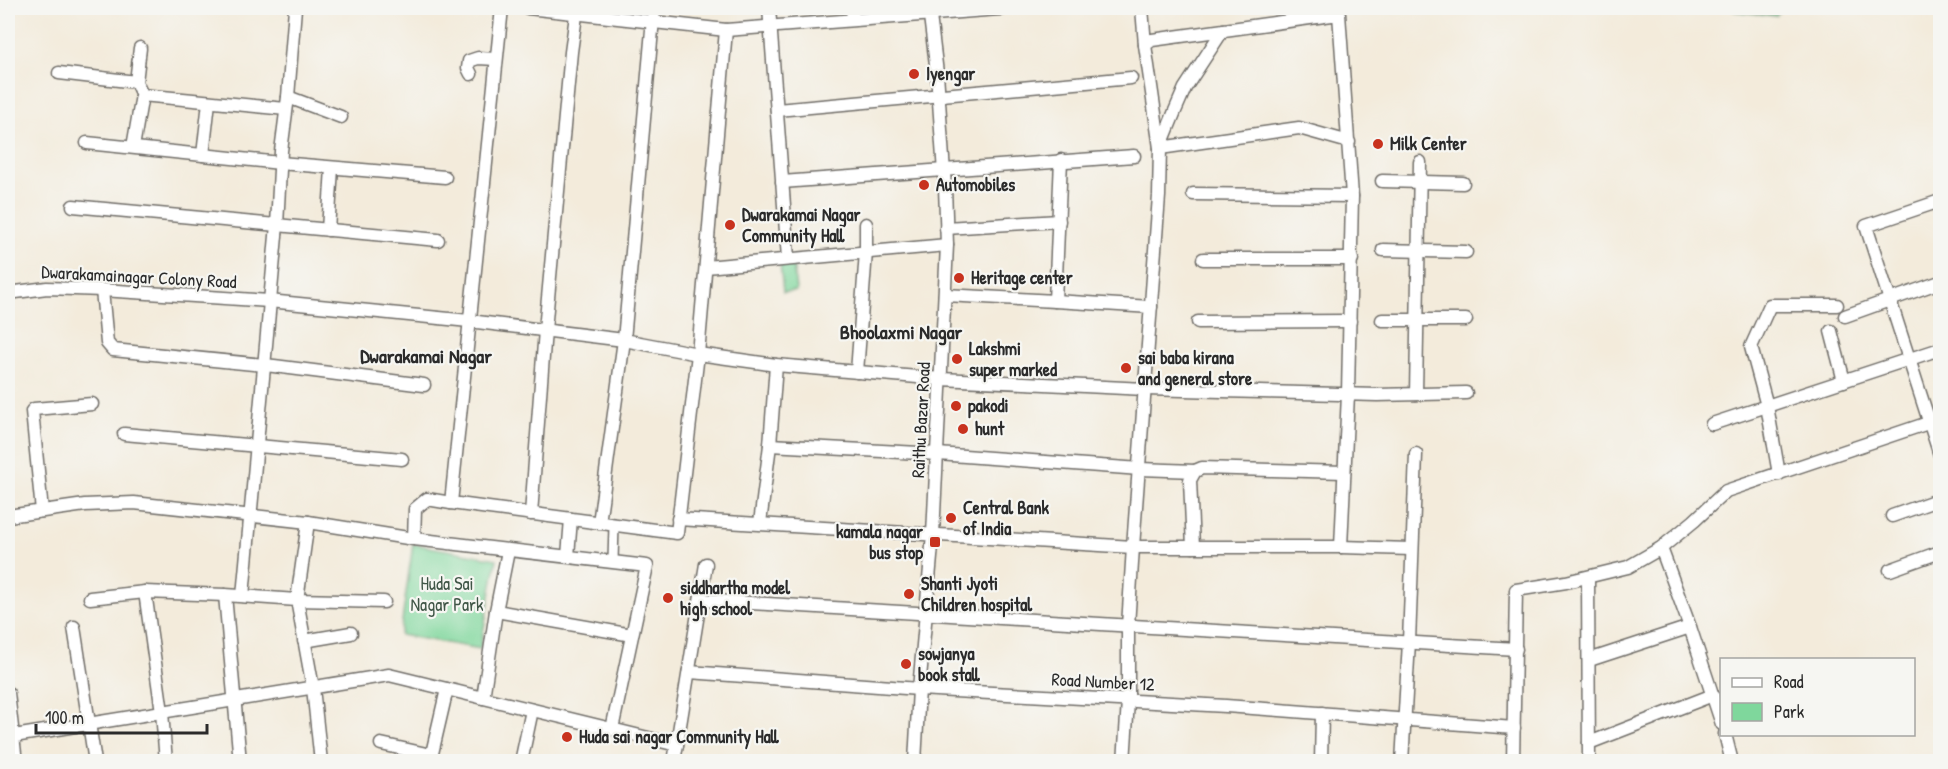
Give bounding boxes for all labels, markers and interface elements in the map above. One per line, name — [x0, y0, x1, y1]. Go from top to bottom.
place label: Iyengar — [926, 61, 975, 87]
marker: Iyengar — [907, 67, 921, 81]
place label: Milk Center — [1390, 131, 1467, 156]
marker: Milk Center — [1371, 137, 1385, 151]
place label: Automobiles — [936, 172, 1015, 197]
marker: Automobiles — [917, 178, 931, 192]
place label: Dwarakamai Nagar Community Hall — [742, 202, 861, 249]
marker: Dwarakamai Nagar Community Hall — [723, 218, 737, 232]
street label: Dwarakamainagar Colony Road — [41, 259, 237, 294]
place label: Heritage center — [971, 265, 1073, 291]
marker: Heritage center — [952, 271, 966, 285]
district label: Bhoolaxmi Nagar — [840, 318, 962, 346]
place label: Lakshmi super marked — [969, 336, 1057, 383]
district label: Dwarakamai Nagar — [360, 342, 492, 370]
place label: sai baba kirana and general store — [1138, 345, 1253, 392]
marker: Lakshmi super marked — [950, 352, 964, 366]
street label: Raithu Bazar Road — [905, 361, 936, 478]
marker: sai baba kirana and general store — [1119, 361, 1133, 375]
place label: pakodi — [968, 393, 1009, 419]
marker: pakodi — [949, 399, 963, 413]
place label: hunt — [975, 416, 1005, 441]
marker: hunt — [956, 422, 970, 436]
place label: Central Bank of India — [963, 495, 1050, 541]
marker: Central Bank of India — [944, 511, 958, 525]
place label: kamala nagar bus stop — [836, 519, 923, 566]
marker: kamala nagar bus stop — [928, 535, 942, 549]
park label: Huda Sai Nagar Park — [411, 571, 484, 617]
place label: Shanti Jyoti Children hospital — [921, 571, 1033, 618]
place label: siddhartha model high school — [680, 575, 791, 622]
marker: Shanti Jyoti Children hospital — [902, 587, 916, 601]
marker: siddhartha model high school — [661, 591, 675, 605]
place label: sowjanya book stall — [918, 641, 981, 687]
marker: sowjanya book stall — [899, 657, 913, 671]
legend — [1720, 658, 1915, 736]
street label: Road Number 12 — [1051, 666, 1156, 697]
text: Road — [1774, 669, 1804, 694]
scale bar — [36, 697, 207, 735]
text: Park — [1774, 699, 1805, 724]
text: 100 m — [45, 705, 84, 730]
place label: Huda sai nagar Community Hall — [579, 724, 780, 750]
marker: Huda sai nagar Community Hall — [560, 730, 574, 744]

